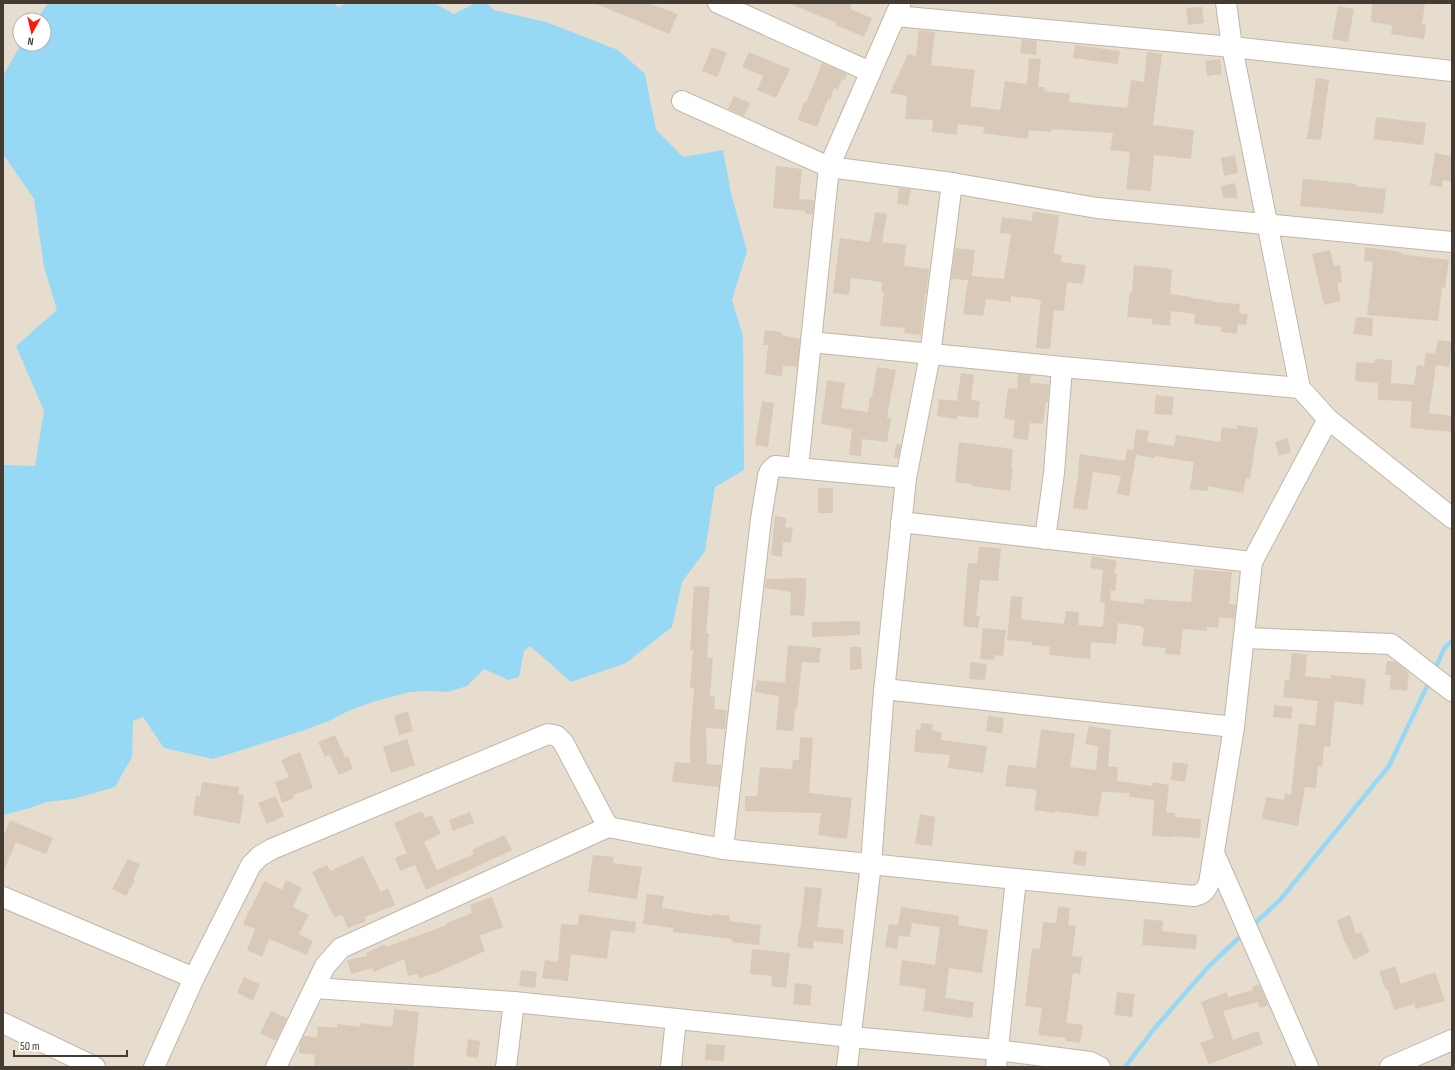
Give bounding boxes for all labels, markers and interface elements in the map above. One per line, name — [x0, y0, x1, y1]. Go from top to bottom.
north arrow — [12, 12, 52, 52]
text: N — [27, 35, 34, 48]
scale bar — [14, 1032, 127, 1058]
text: 50 m — [20, 1039, 40, 1054]

